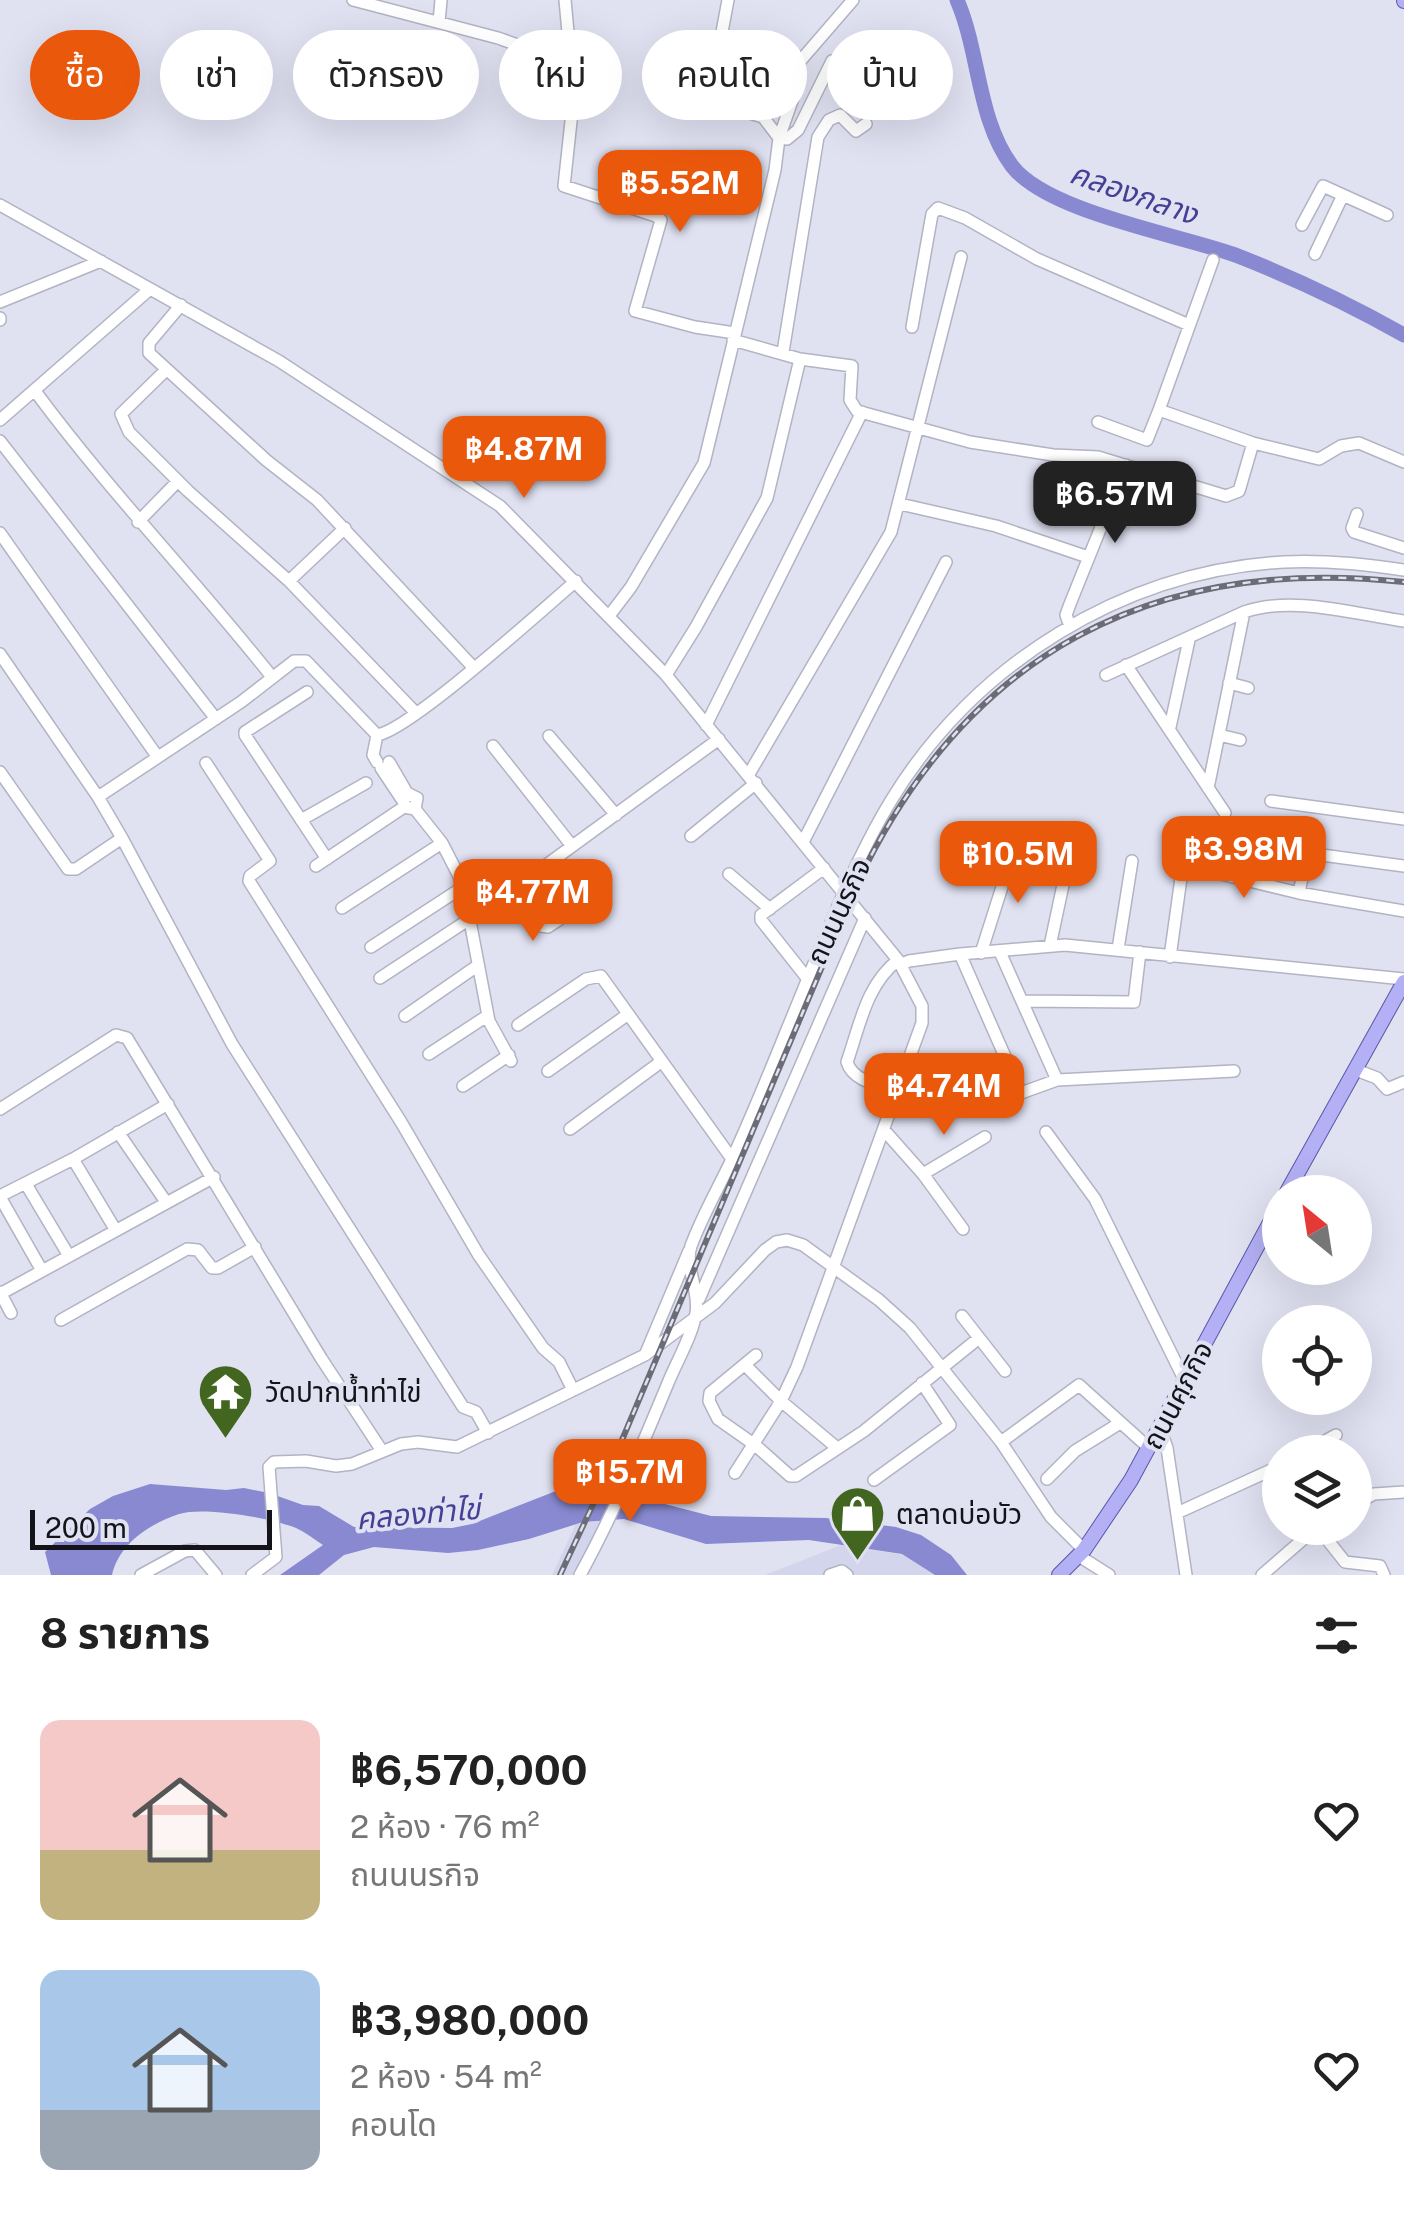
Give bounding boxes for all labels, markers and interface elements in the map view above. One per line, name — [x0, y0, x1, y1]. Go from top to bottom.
chip: ซื้อ — [30, 30, 140, 120]
chip: เช่า — [160, 30, 273, 120]
chip: ตัวกรอง — [293, 30, 479, 120]
chip: ใหม่ — [499, 30, 622, 120]
chip: คอนโด — [642, 30, 807, 120]
chip: บ้าน — [827, 30, 953, 120]
pin: ฿5.52M — [599, 150, 761, 235]
water label: คลองกลาง — [1066, 154, 1204, 232]
text: ฿5.52M — [620, 164, 740, 201]
pin: ฿4.87M — [443, 416, 605, 501]
text: ฿4.87M — [465, 430, 583, 467]
pin: ฿6.57M — [1034, 461, 1196, 546]
text: ฿6.57M — [1055, 475, 1175, 512]
pin: ฿3.98M — [1163, 816, 1325, 901]
pin: ฿10.5M — [937, 821, 1099, 906]
text: ฿3.98M — [1184, 830, 1304, 867]
text: ฿10.5M — [962, 835, 1074, 872]
street label: ถนนนรกิจ — [799, 852, 877, 970]
pin: ฿4.77M — [452, 859, 614, 944]
text: ฿4.77M — [475, 873, 591, 910]
pin: ฿4.74M — [863, 1053, 1025, 1138]
text: ฿4.74M — [886, 1067, 1002, 1104]
north arrow — [1262, 1175, 1372, 1285]
map controls — [1262, 1175, 1372, 1545]
button: locate — [1262, 1305, 1372, 1415]
street label: ถนนศุภกิจ — [1135, 1335, 1220, 1455]
temple icon: วัดปากน้ำท่าไข่ — [196, 1361, 256, 1440]
place label: วัดปากน้ำท่าไข่ — [265, 1373, 422, 1408]
button: layers — [1262, 1435, 1372, 1545]
pin: ฿15.7M — [549, 1439, 711, 1524]
text: ฿15.7M — [575, 1453, 685, 1490]
shop icon: ตลาดบ่อบัว — [827, 1483, 887, 1562]
water label: คลองท่าไข่ — [354, 1489, 486, 1536]
place label: ตลาดบ่อบัว — [896, 1497, 1022, 1530]
scale bar — [30, 1505, 272, 1550]
text: 200 m — [45, 1511, 127, 1544]
text: 8 รายการ — [40, 1608, 210, 1657]
icon: filters — [1309, 1608, 1364, 1663]
text: ฿6,570,000 — [350, 1745, 588, 1794]
icon: home — [120, 1760, 240, 1880]
icon: heart — [1309, 1793, 1364, 1848]
text: 2 ห้อง · 76 m² — [350, 1808, 540, 1845]
text: ถนนนรกิจ — [350, 1856, 480, 1893]
text: ฿3,980,000 — [350, 1995, 589, 2044]
icon: home — [120, 2010, 240, 2130]
icon: heart — [1309, 2043, 1364, 2098]
text: 2 ห้อง · 54 m² — [350, 2058, 542, 2095]
text: คอนโด — [350, 2106, 437, 2143]

